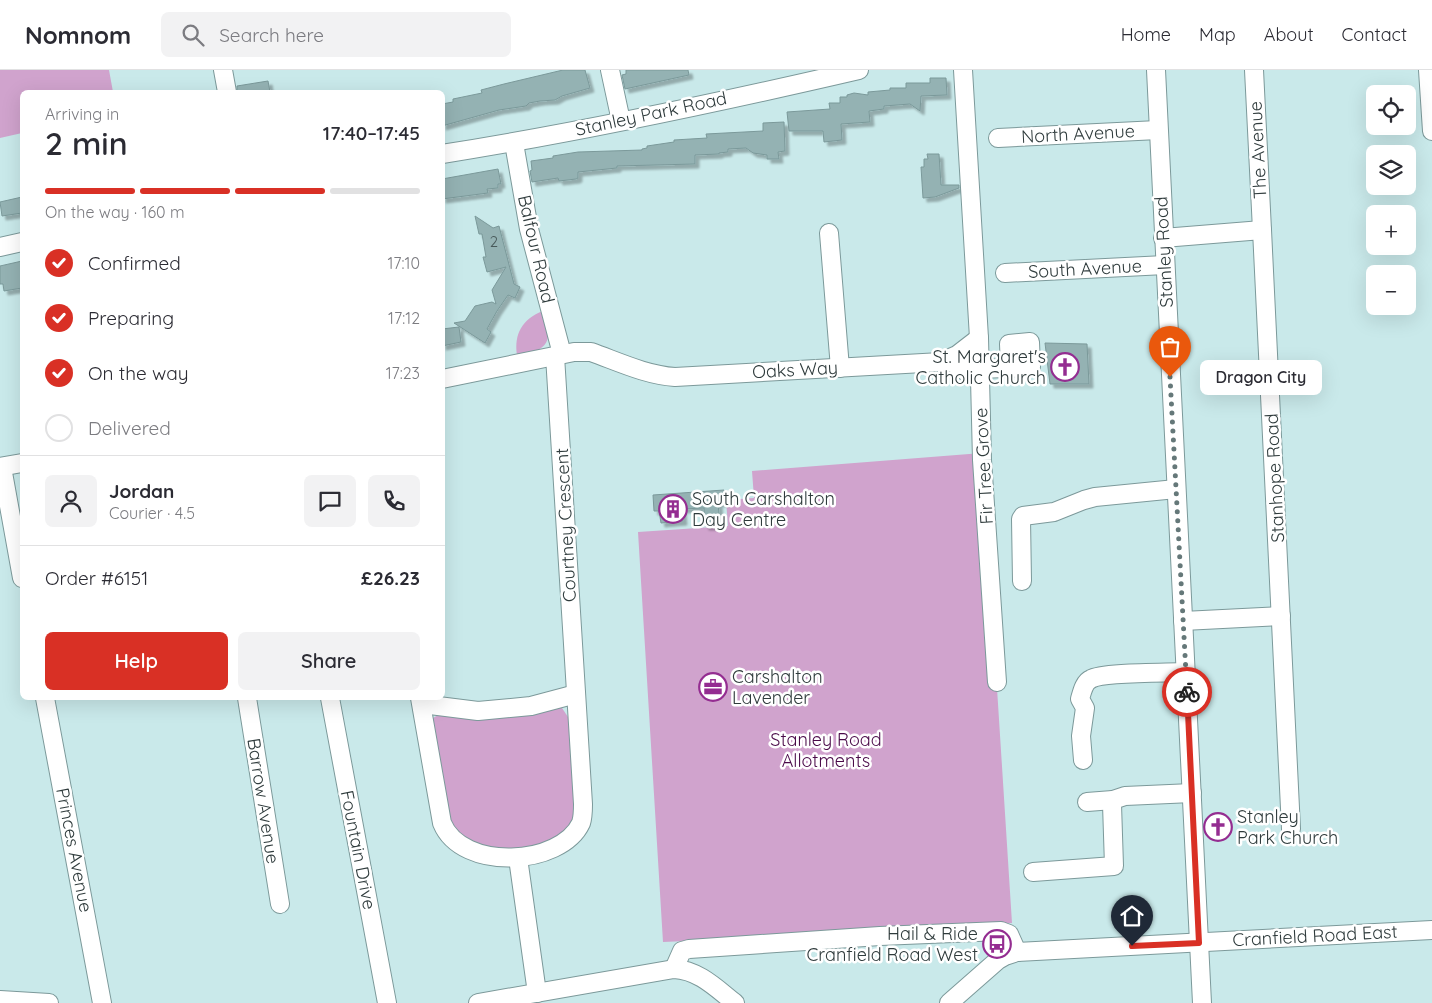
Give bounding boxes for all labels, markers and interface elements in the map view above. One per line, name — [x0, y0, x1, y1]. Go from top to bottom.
search box — [161, 12, 511, 57]
text: Nomnom — [25, 20, 131, 50]
icon: search — [179, 21, 207, 49]
text: Search here — [219, 23, 324, 47]
text: Home — [1121, 23, 1171, 46]
text: Map — [1199, 23, 1236, 46]
text: About — [1264, 23, 1314, 46]
text: Contact — [1342, 23, 1407, 46]
map controls — [1366, 85, 1416, 315]
button: locate — [1366, 85, 1416, 135]
street label: Stanley Park Road — [573, 86, 729, 141]
street label: The Avenue — [1243, 101, 1272, 199]
text: Arriving in — [45, 104, 119, 124]
street label: North Avenue — [1021, 119, 1135, 148]
text: 17:40–17:45 — [323, 121, 420, 145]
text: 2 min — [45, 123, 128, 163]
button: layers — [1366, 145, 1416, 195]
street label: Balfour Road — [513, 193, 560, 305]
street label: Stanley Road — [1149, 196, 1178, 308]
text: On the way · 160 m — [45, 202, 185, 222]
button: + — [1366, 205, 1416, 255]
house number: 2 — [490, 232, 498, 251]
icon: check — [45, 249, 73, 277]
text: Confirmed — [88, 251, 181, 275]
text: 17:10 — [387, 253, 420, 273]
street label: South Avenue — [1027, 254, 1143, 283]
button: − — [1366, 265, 1416, 315]
icon: check — [45, 304, 73, 332]
text: Preparing — [88, 306, 174, 330]
text: 17:12 — [388, 308, 420, 328]
pin — [1149, 326, 1191, 377]
icon: bag — [1156, 333, 1184, 361]
place label: St. Margaret's Catholic Church — [916, 345, 1046, 389]
church icon: St. Margaret's Catholic Church — [1050, 352, 1080, 382]
street label: Oaks Way — [751, 356, 838, 383]
icon: check — [45, 359, 73, 387]
callout: Dragon City — [1200, 360, 1322, 394]
text: On the way — [88, 361, 189, 385]
text: 17:23 — [386, 363, 420, 383]
text: Dragon City — [1216, 367, 1306, 387]
street label: Fir Tree Grove — [969, 407, 998, 525]
street label: Stanhope Road — [1260, 413, 1289, 543]
text: Delivered — [88, 416, 171, 440]
street label: Courtney Crescent — [550, 447, 581, 603]
button: person — [45, 475, 97, 527]
button: chat — [304, 475, 356, 527]
button: phone — [368, 475, 420, 527]
text: Jordan — [109, 479, 174, 503]
place label: South Carshalton Day Centre — [692, 487, 835, 531]
building icon: South Carshalton Day Centre — [658, 494, 688, 524]
text: Courier · 4.5 — [109, 503, 195, 523]
text: Order #6151 — [45, 566, 148, 590]
text: £26.23 — [361, 566, 420, 590]
button: Help — [45, 632, 228, 690]
button: Share — [238, 632, 420, 690]
place label: Carshalton Lavender — [732, 665, 823, 709]
courier — [1162, 667, 1212, 717]
office icon: Carshalton Lavender — [698, 672, 728, 702]
icon: bike — [1173, 678, 1201, 706]
park label: Stanley Road Allotments — [770, 728, 882, 772]
street label: Barrow Avenue — [242, 736, 285, 865]
street label: Princes Avenue — [51, 786, 98, 914]
street label: Fountain Drive — [336, 788, 381, 911]
place label: Stanley Park Church — [1237, 805, 1338, 849]
church icon: Stanley Park Church — [1203, 812, 1233, 842]
pin — [1111, 895, 1153, 946]
icon: home — [1118, 902, 1146, 930]
street label: Cranfield Road East — [1232, 920, 1398, 951]
place label: Hail & Ride Cranfield Road West — [807, 922, 978, 966]
bus stop icon: Hail & Ride Cranfield Road West — [982, 929, 1012, 959]

